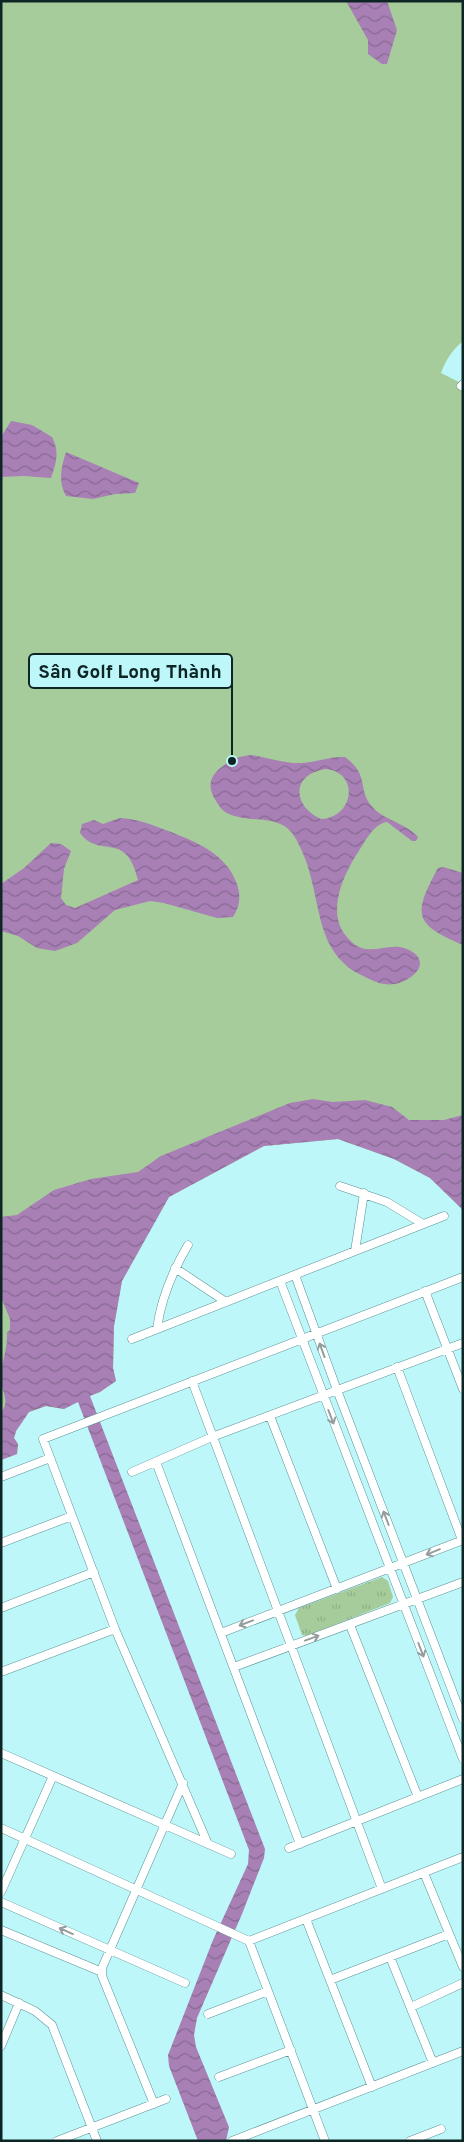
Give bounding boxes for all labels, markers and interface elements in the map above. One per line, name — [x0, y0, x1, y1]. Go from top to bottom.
callout: Sân Golf Long Thành — [29, 654, 232, 688]
text: Sân Golf Long Thành — [38, 661, 222, 685]
one-way arrow — [317, 1342, 326, 1358]
one-way arrow — [327, 1409, 337, 1424]
one-way arrow — [381, 1511, 390, 1526]
one-way arrow — [426, 1547, 441, 1557]
one-way arrow — [239, 1619, 254, 1628]
one-way arrow — [304, 1633, 319, 1642]
one-way arrow — [417, 1642, 426, 1658]
one-way arrow — [59, 1926, 74, 1935]

